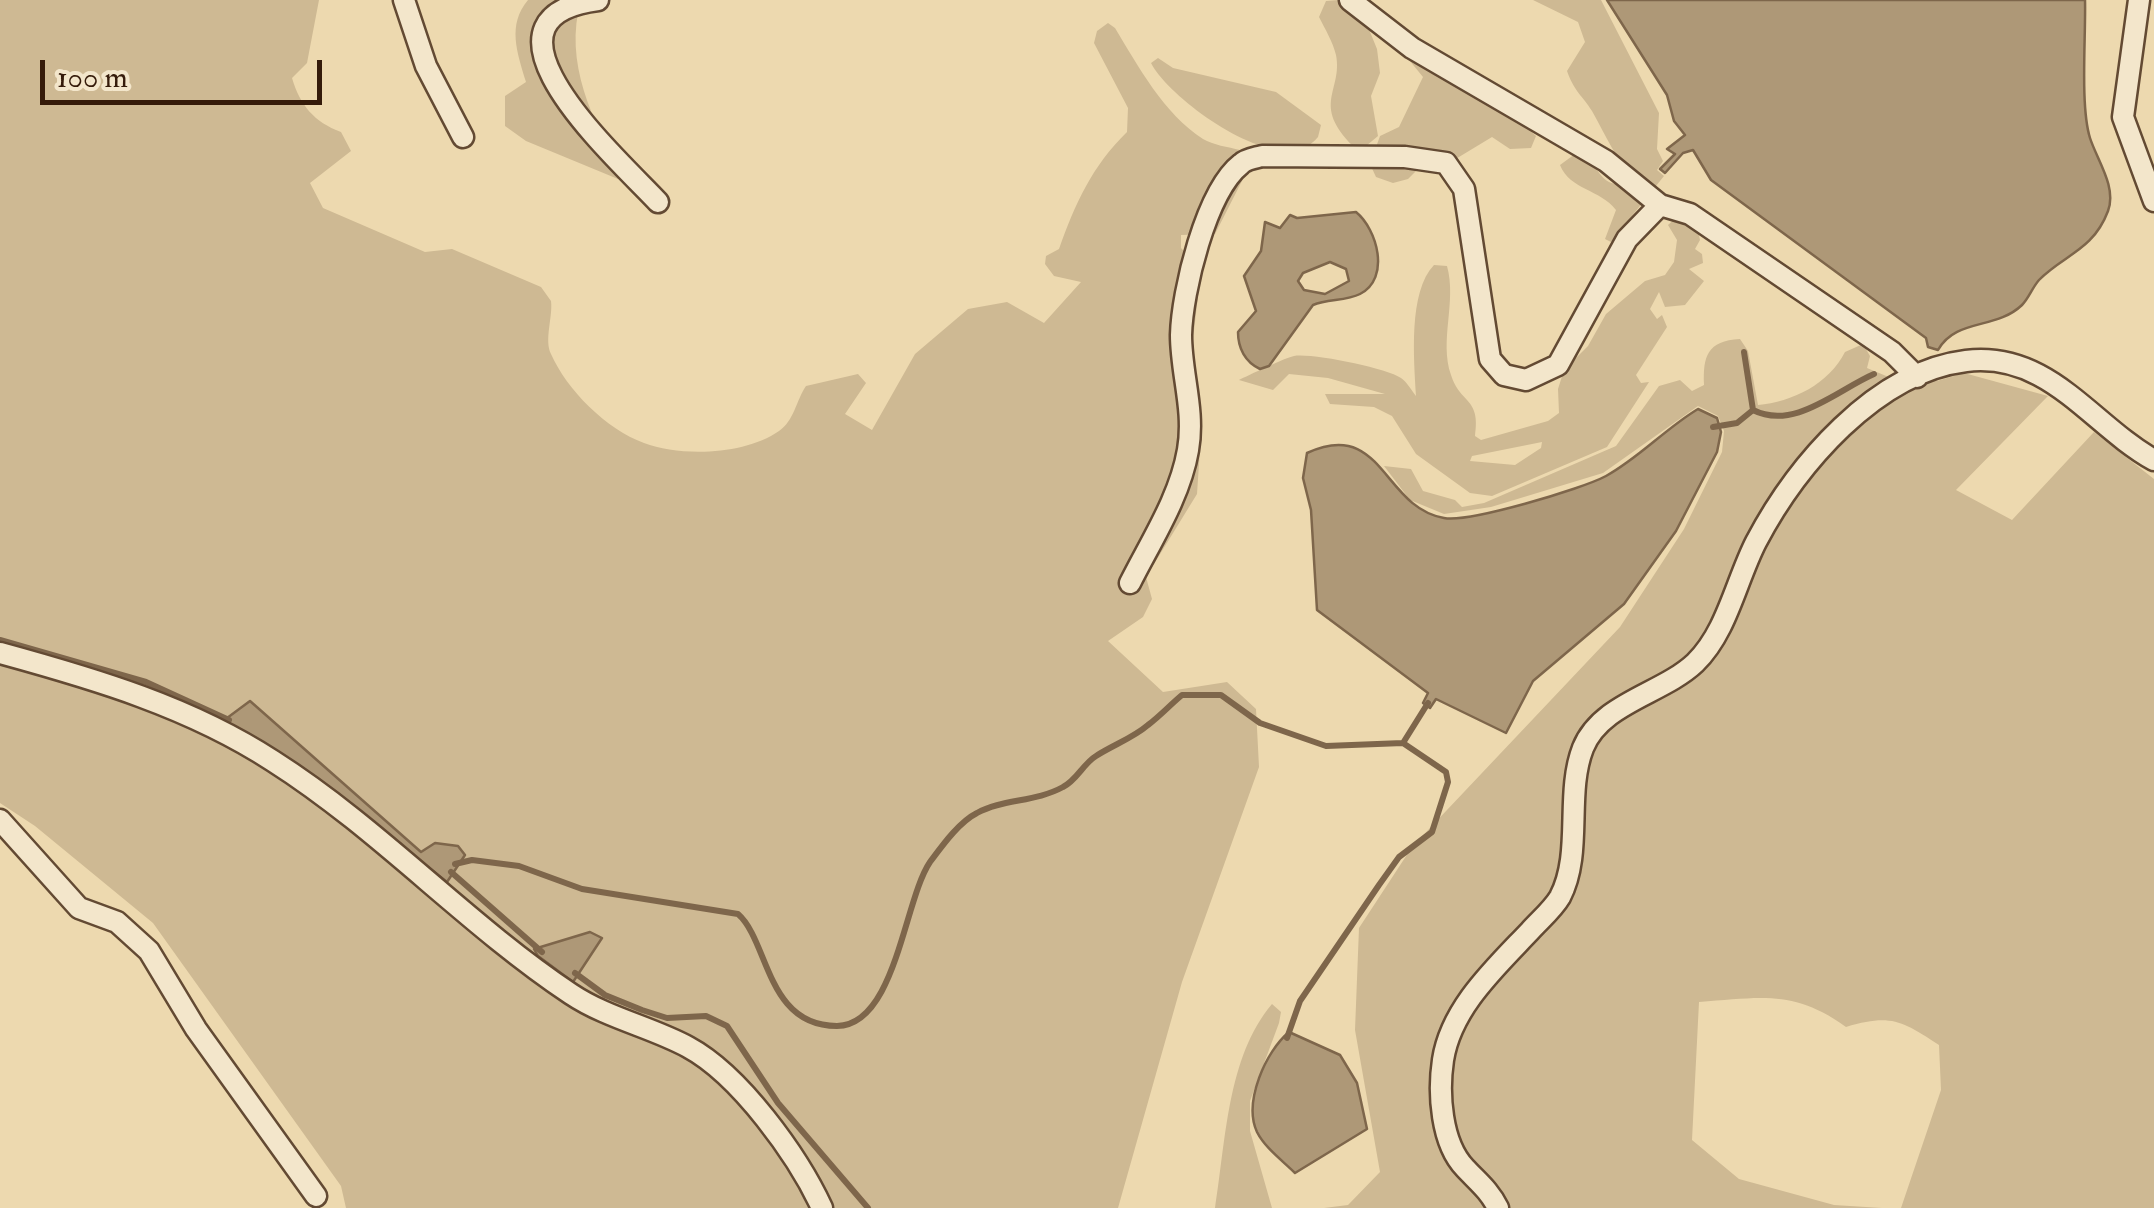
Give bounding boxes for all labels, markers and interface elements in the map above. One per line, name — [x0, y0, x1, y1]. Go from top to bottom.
scale bar — [45, 40, 328, 102]
text: 100 m — [57, 59, 128, 96]

